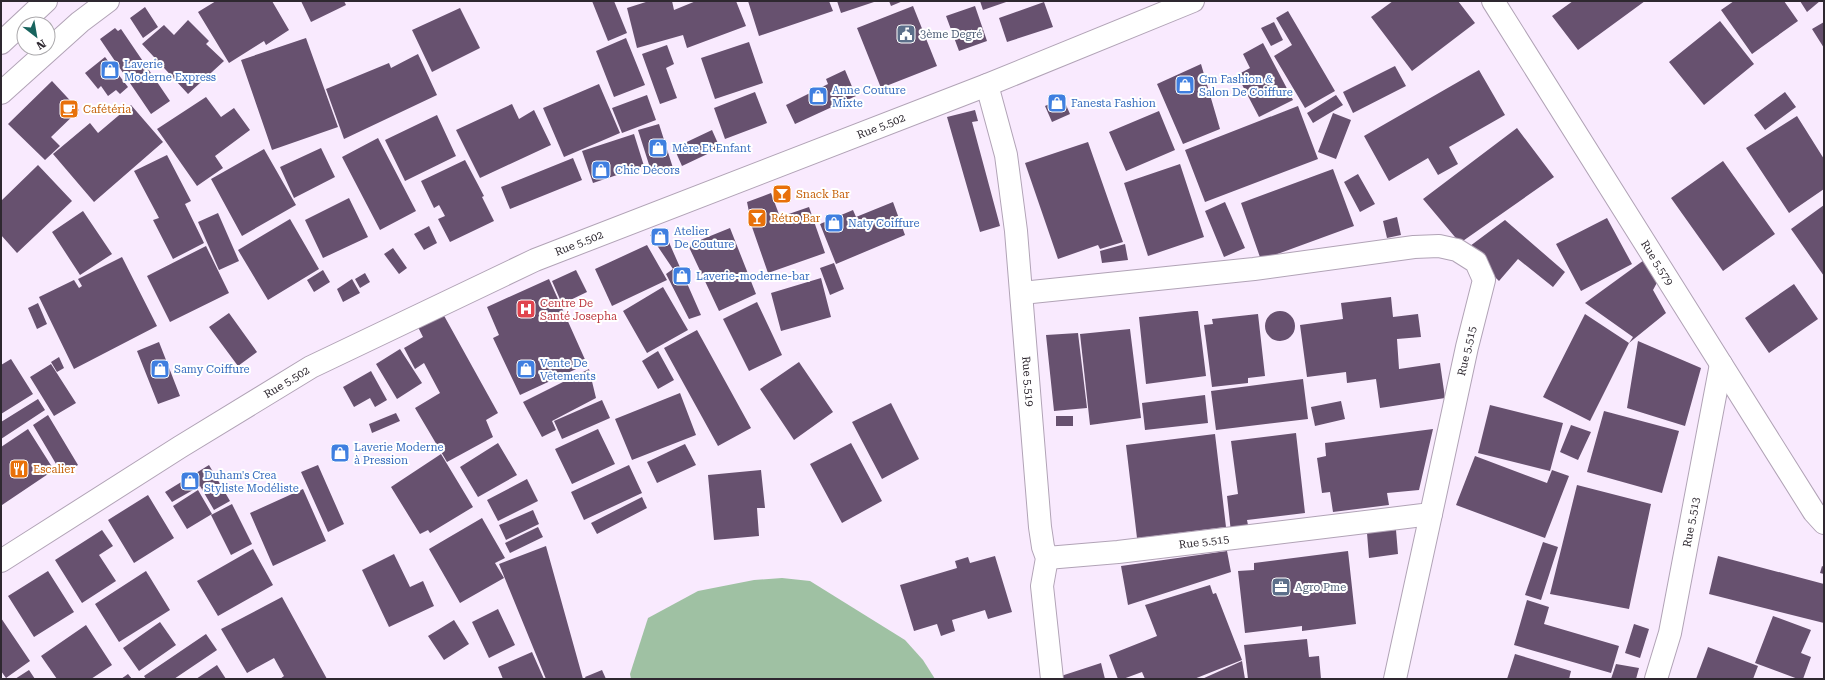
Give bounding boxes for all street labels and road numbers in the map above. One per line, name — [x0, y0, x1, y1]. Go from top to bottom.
street label: Rue 5.502 — [855, 111, 907, 141]
street label: Rue 5.502 — [553, 228, 605, 258]
street label: Rue 5.579 — [1638, 238, 1676, 288]
street label: Rue 5.515 — [1455, 325, 1479, 377]
street label: Rue 5.519 — [1020, 356, 1037, 407]
street label: Rue 5.502 — [261, 363, 312, 401]
street label: Rue 5.513 — [1680, 496, 1702, 548]
street label: Rue 5.515 — [1178, 532, 1230, 552]

